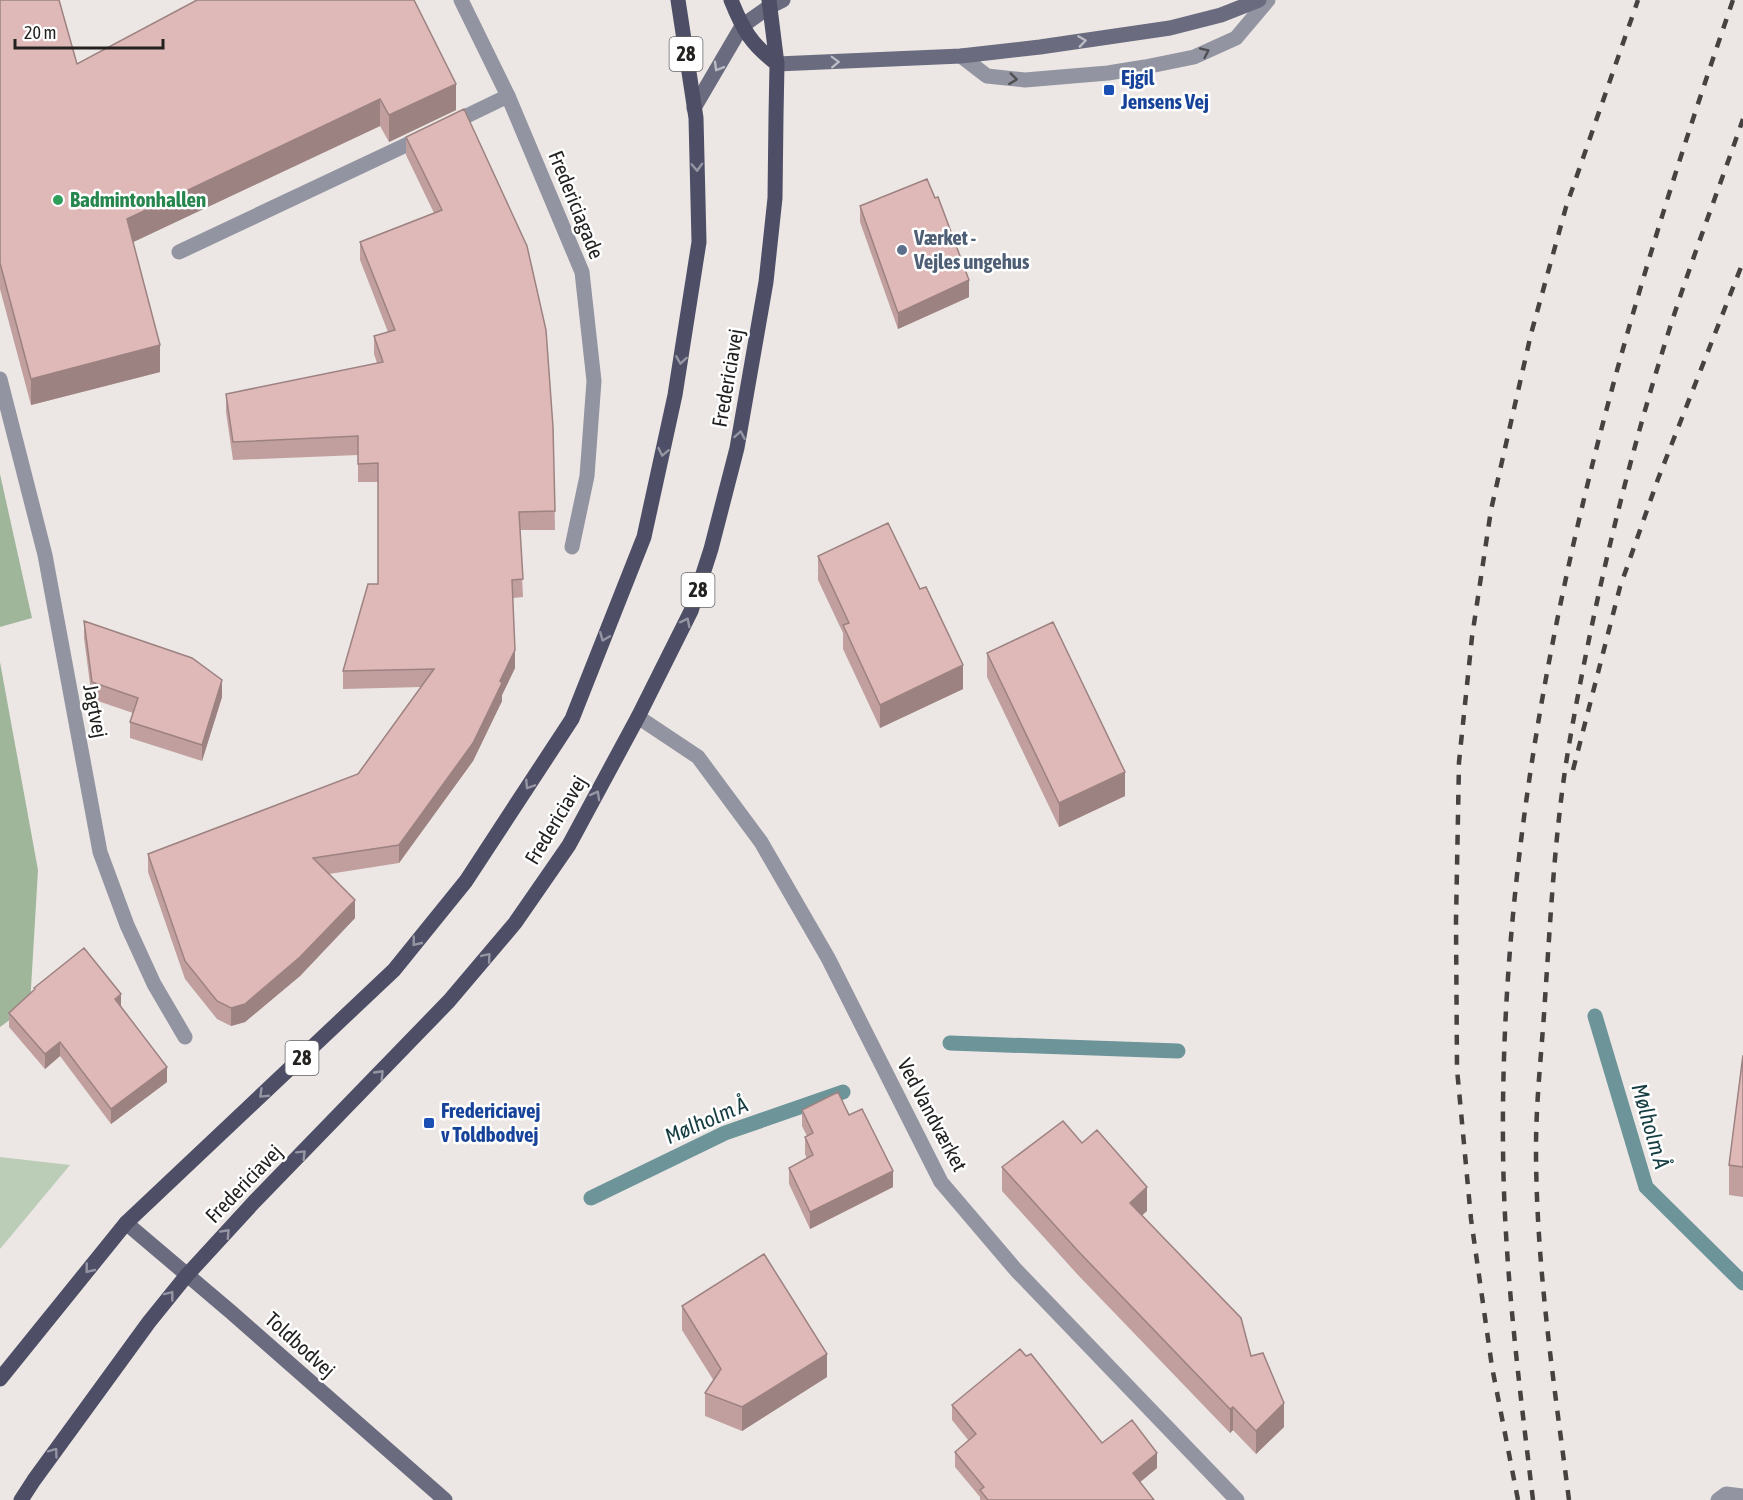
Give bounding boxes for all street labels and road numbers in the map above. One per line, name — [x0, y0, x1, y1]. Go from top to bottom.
road number: 28 — [670, 37, 702, 71]
street label: Fredericiagade — [544, 147, 609, 262]
street label: Fredericiavej — [707, 327, 747, 429]
road number: 28 — [682, 573, 714, 607]
street label: Jagtvej — [79, 682, 113, 740]
street label: Fredericiavej — [519, 771, 591, 868]
road number: 28 — [286, 1041, 318, 1075]
street label: Ved Vandværket — [893, 1054, 973, 1175]
street label: Fredericiavej — [200, 1139, 286, 1227]
street label: Toldbodvej — [261, 1307, 341, 1382]

